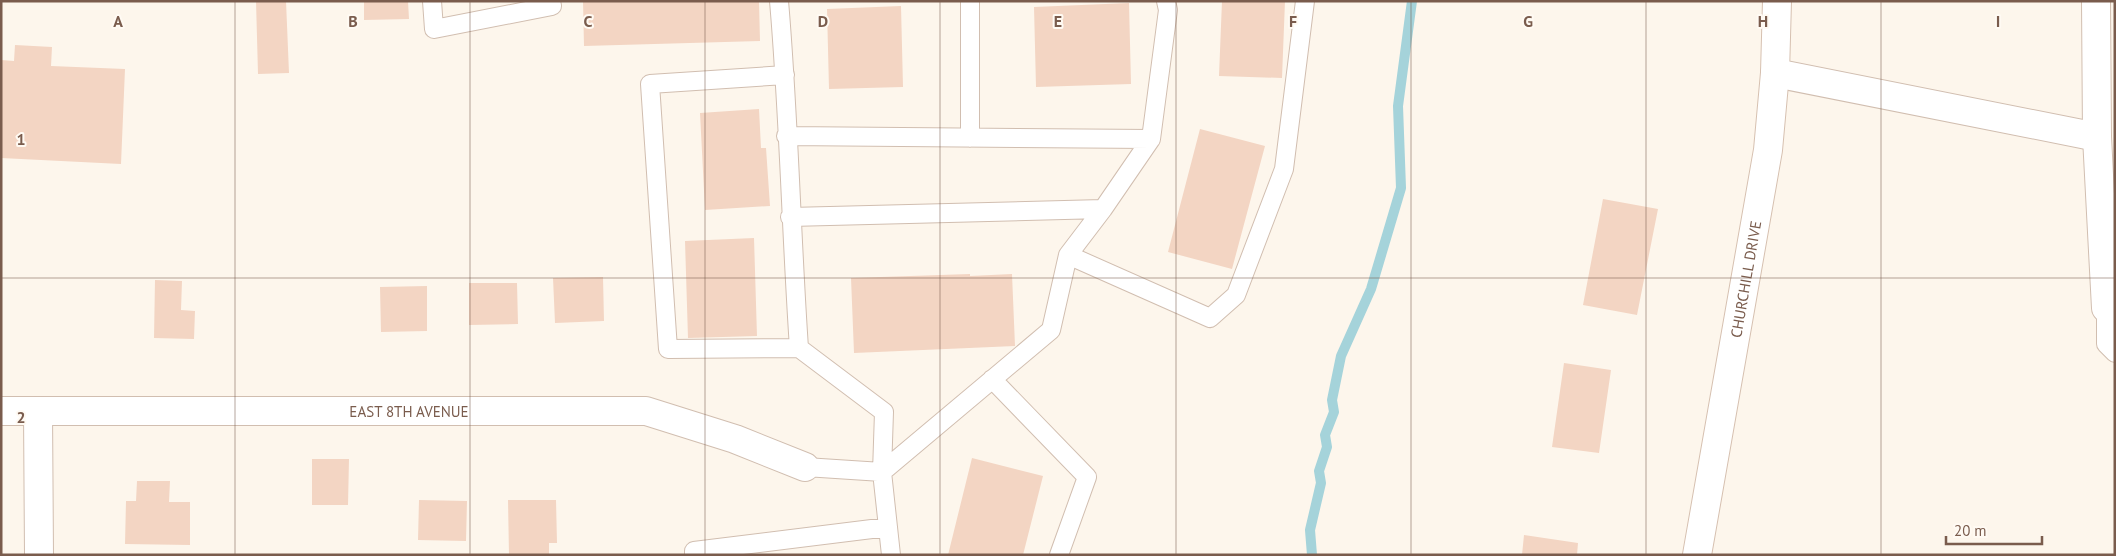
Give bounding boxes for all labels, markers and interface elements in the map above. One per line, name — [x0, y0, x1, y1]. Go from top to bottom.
text: A — [113, 11, 123, 31]
text: B — [348, 11, 358, 31]
text: C — [584, 11, 593, 31]
text: D — [818, 11, 828, 31]
text: E — [1054, 11, 1062, 31]
text: F — [1289, 11, 1297, 31]
text: G — [1523, 11, 1533, 31]
text: H — [1758, 11, 1768, 31]
text: I — [1996, 11, 2000, 31]
text: 1 — [16, 129, 26, 149]
street label: CHURCHILL DRIVE — [1726, 219, 1765, 339]
street label: EAST 8TH AVENUE — [349, 402, 469, 421]
text: 2 — [16, 407, 26, 427]
scale bar — [1946, 514, 2042, 546]
text: 20 m — [1954, 521, 1987, 540]

